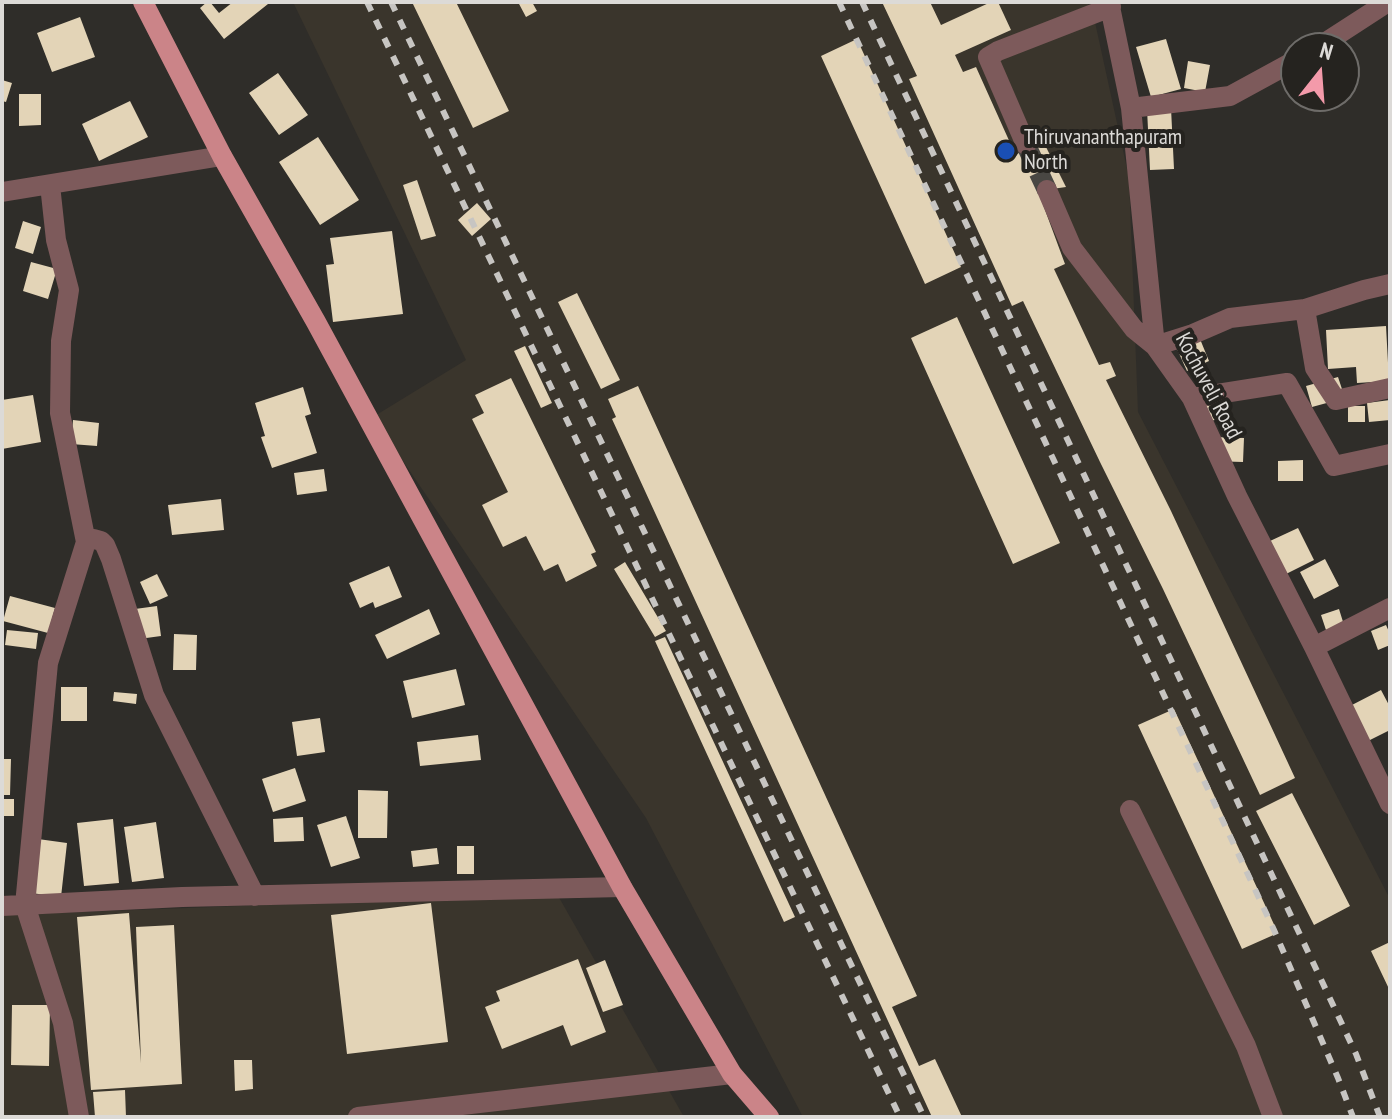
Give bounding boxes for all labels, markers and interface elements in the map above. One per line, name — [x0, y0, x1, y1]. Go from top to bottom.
north arrow — [1280, 32, 1360, 112]
text: N — [1317, 36, 1336, 66]
place label: Thiruvananthapuram North — [1024, 125, 1182, 176]
marker: Thiruvananthapuram North — [995, 140, 1017, 162]
street label: Kochuveli Road — [1169, 328, 1247, 444]

